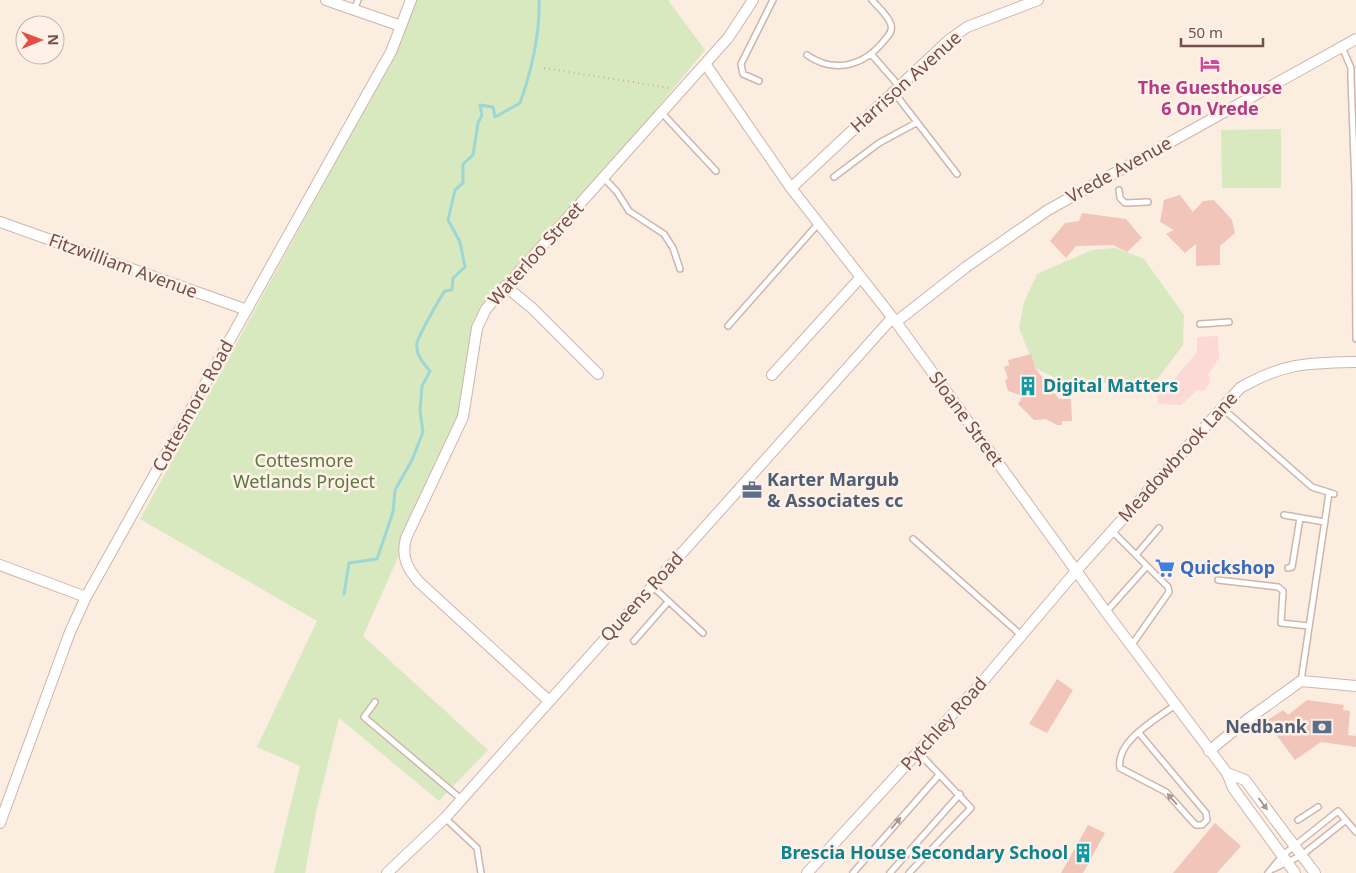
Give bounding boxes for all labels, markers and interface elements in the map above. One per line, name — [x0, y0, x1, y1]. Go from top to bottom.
north arrow — [15, 15, 65, 65]
scale bar — [1181, 15, 1264, 47]
text: 50 m — [1188, 22, 1223, 42]
street label: Harrison Avenue — [845, 25, 966, 138]
text: N — [44, 34, 63, 46]
hotel icon: The Guesthouse 6 On Vrede — [1199, 53, 1221, 75]
place label: The Guesthouse 6 On Vrede — [1138, 75, 1282, 120]
street label: Vrede Avenue — [1062, 130, 1175, 208]
street label: Waterloo Street — [482, 196, 589, 310]
street label: Fitzwilliam Avenue — [46, 227, 201, 303]
street label: Cottesmore Road — [146, 335, 238, 476]
street label: Sloane Street — [924, 366, 1010, 471]
place label: Digital Matters — [1043, 373, 1178, 397]
building icon: Digital Matters — [1017, 375, 1039, 397]
street label: Meadowbrook Lane — [1112, 386, 1242, 527]
park label: Cottesmore Wetlands Project — [233, 448, 376, 493]
place label: Karter Margub & Associates cc — [767, 467, 903, 512]
office icon: Karter Margub & Associates cc — [741, 479, 763, 501]
street label: Queens Road — [594, 546, 688, 646]
place label: Quickshop — [1180, 555, 1275, 579]
supermarket icon: Quickshop — [1154, 557, 1176, 579]
street label: Pytchley Road — [895, 671, 992, 775]
place label: Nedbank — [1225, 714, 1308, 738]
bank icon: Nedbank — [1311, 716, 1333, 738]
one-way arrow — [1167, 793, 1178, 806]
one-way arrow — [1257, 797, 1268, 810]
one-way arrow — [891, 817, 902, 830]
place label: Brescia House Secondary School — [780, 840, 1068, 864]
building icon: Brescia House Secondary School — [1072, 842, 1094, 864]

